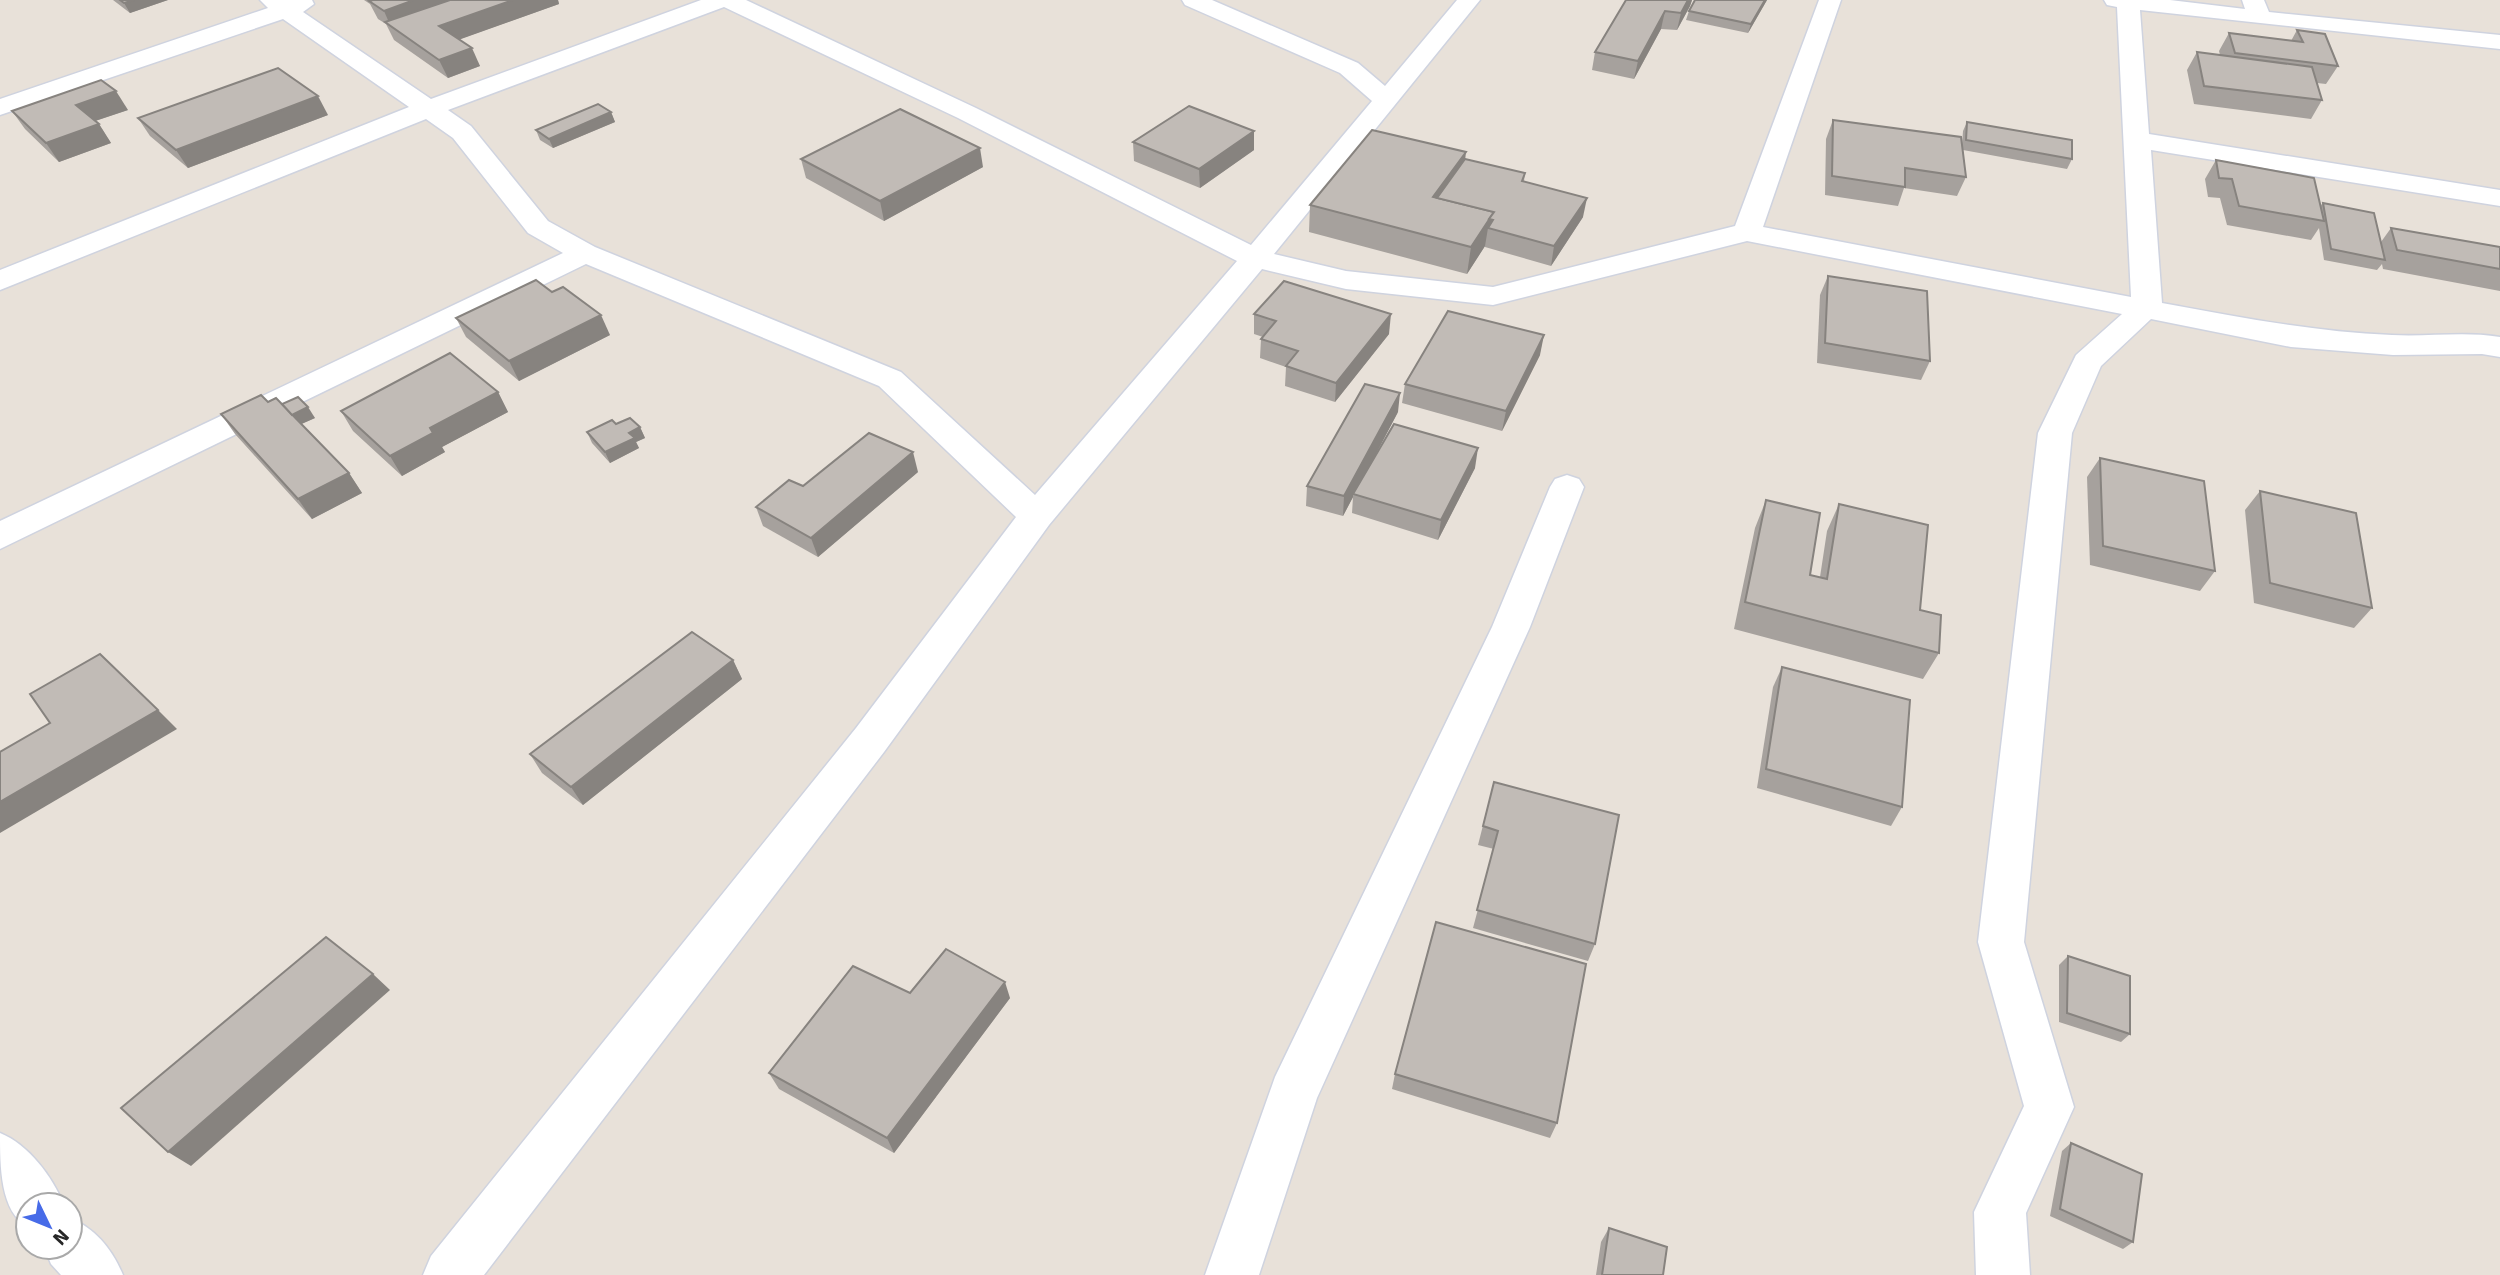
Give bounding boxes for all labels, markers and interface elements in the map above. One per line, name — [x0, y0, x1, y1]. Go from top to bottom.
north arrow — [14, 1191, 84, 1261]
text: N — [47, 1224, 74, 1250]

